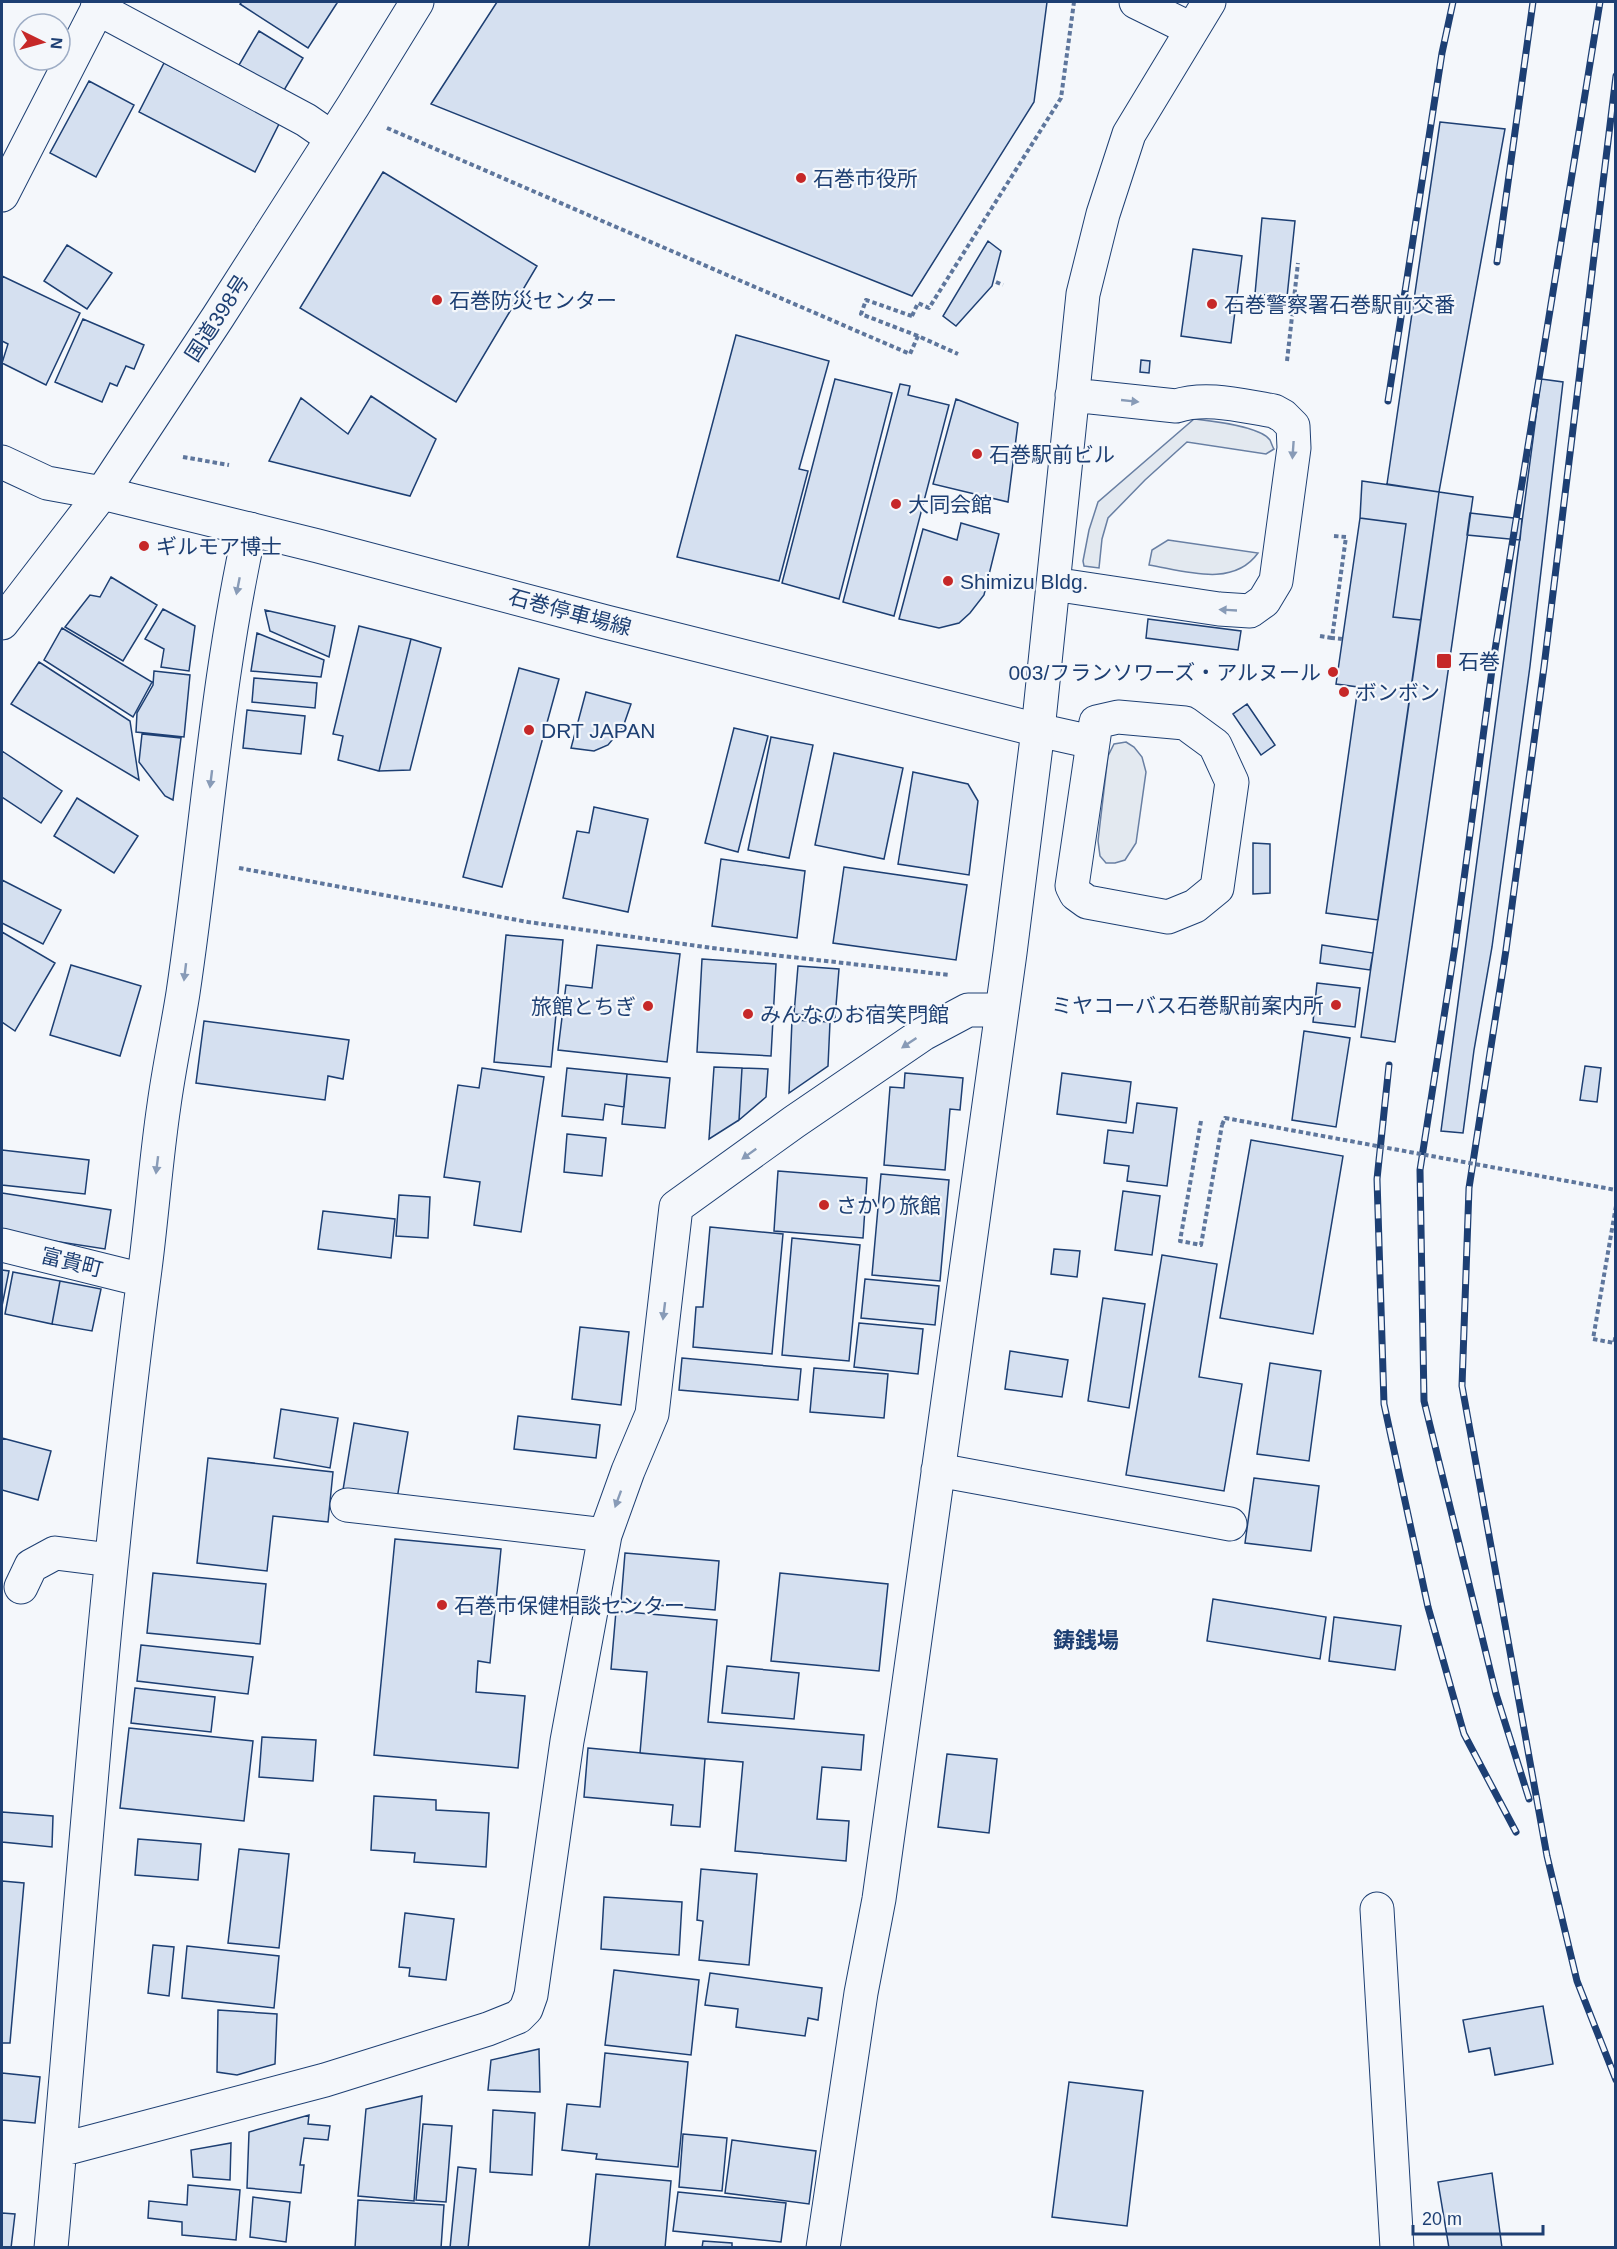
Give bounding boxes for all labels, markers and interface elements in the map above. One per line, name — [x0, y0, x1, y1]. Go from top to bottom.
north arrow — [12, 12, 72, 72]
text: N — [47, 37, 65, 50]
place label: 石巻市役所 — [813, 167, 918, 190]
marker: 石巻市役所 — [794, 171, 808, 185]
street label: 国道398号 — [181, 271, 253, 365]
place label: 石巻防災センター — [449, 289, 617, 312]
marker: 石巻防災センター — [430, 293, 444, 307]
place label: 石巻警察署石巻駅前交番 — [1224, 293, 1455, 316]
marker: 石巻警察署石巻駅前交番 — [1205, 297, 1219, 311]
one-way arrow — [1120, 396, 1139, 406]
one-way arrow — [1289, 440, 1298, 459]
place label: 石巻駅前ビル — [989, 443, 1115, 466]
marker: 石巻駅前ビル — [970, 447, 984, 461]
place label: 大同会館 — [908, 493, 992, 516]
marker: 大同会館 — [889, 497, 903, 511]
place label: ギルモア博士 — [156, 535, 282, 558]
marker: ギルモア博士 — [137, 539, 151, 553]
place label: Shimizu Bldg. — [960, 570, 1088, 593]
marker: Shimizu Bldg. — [941, 574, 955, 588]
one-way arrow — [233, 577, 242, 596]
street label: 石巻停車場線 — [506, 585, 634, 639]
one-way arrow — [1218, 605, 1237, 614]
place label: 石巻 — [1458, 650, 1500, 673]
marker: 石巻 — [1435, 652, 1453, 670]
place label: 003/フランソワーズ・アルヌール — [1008, 661, 1321, 684]
marker: 003/フランソワーズ・アルヌール — [1326, 665, 1340, 679]
place label: ボンボン — [1356, 681, 1440, 704]
marker: ボンボン — [1337, 685, 1351, 699]
place label: DRT JAPAN — [541, 719, 655, 742]
marker: DRT JAPAN — [522, 723, 536, 737]
one-way arrow — [206, 770, 215, 789]
one-way arrow — [181, 963, 190, 982]
place label: ミヤコーバス石巻駅前案内所 — [1051, 994, 1324, 1017]
place label: 旅館とちぎ — [531, 995, 636, 1018]
marker: ミヤコーバス石巻駅前案内所 — [1329, 998, 1343, 1012]
marker: 旅館とちぎ — [641, 999, 655, 1013]
place label: みんなのお宿笑門館 — [760, 1003, 949, 1026]
marker: みんなのお宿笑門館 — [741, 1007, 755, 1021]
one-way arrow — [902, 1037, 918, 1049]
one-way arrow — [742, 1148, 758, 1160]
one-way arrow — [152, 1156, 161, 1175]
place label: さかり旅館 — [836, 1194, 941, 1217]
marker: さかり旅館 — [817, 1198, 831, 1212]
street label: 富貴町 — [39, 1243, 105, 1281]
one-way arrow — [659, 1301, 669, 1320]
one-way arrow — [613, 1490, 622, 1508]
place label: 石巻市保健相談センター — [454, 1594, 685, 1617]
marker: 石巻市保健相談センター — [435, 1598, 449, 1612]
district label: 鋳銭場 — [1053, 1628, 1119, 1653]
scale bar — [1413, 2198, 1544, 2236]
text: 20 m — [1422, 2209, 1462, 2229]

